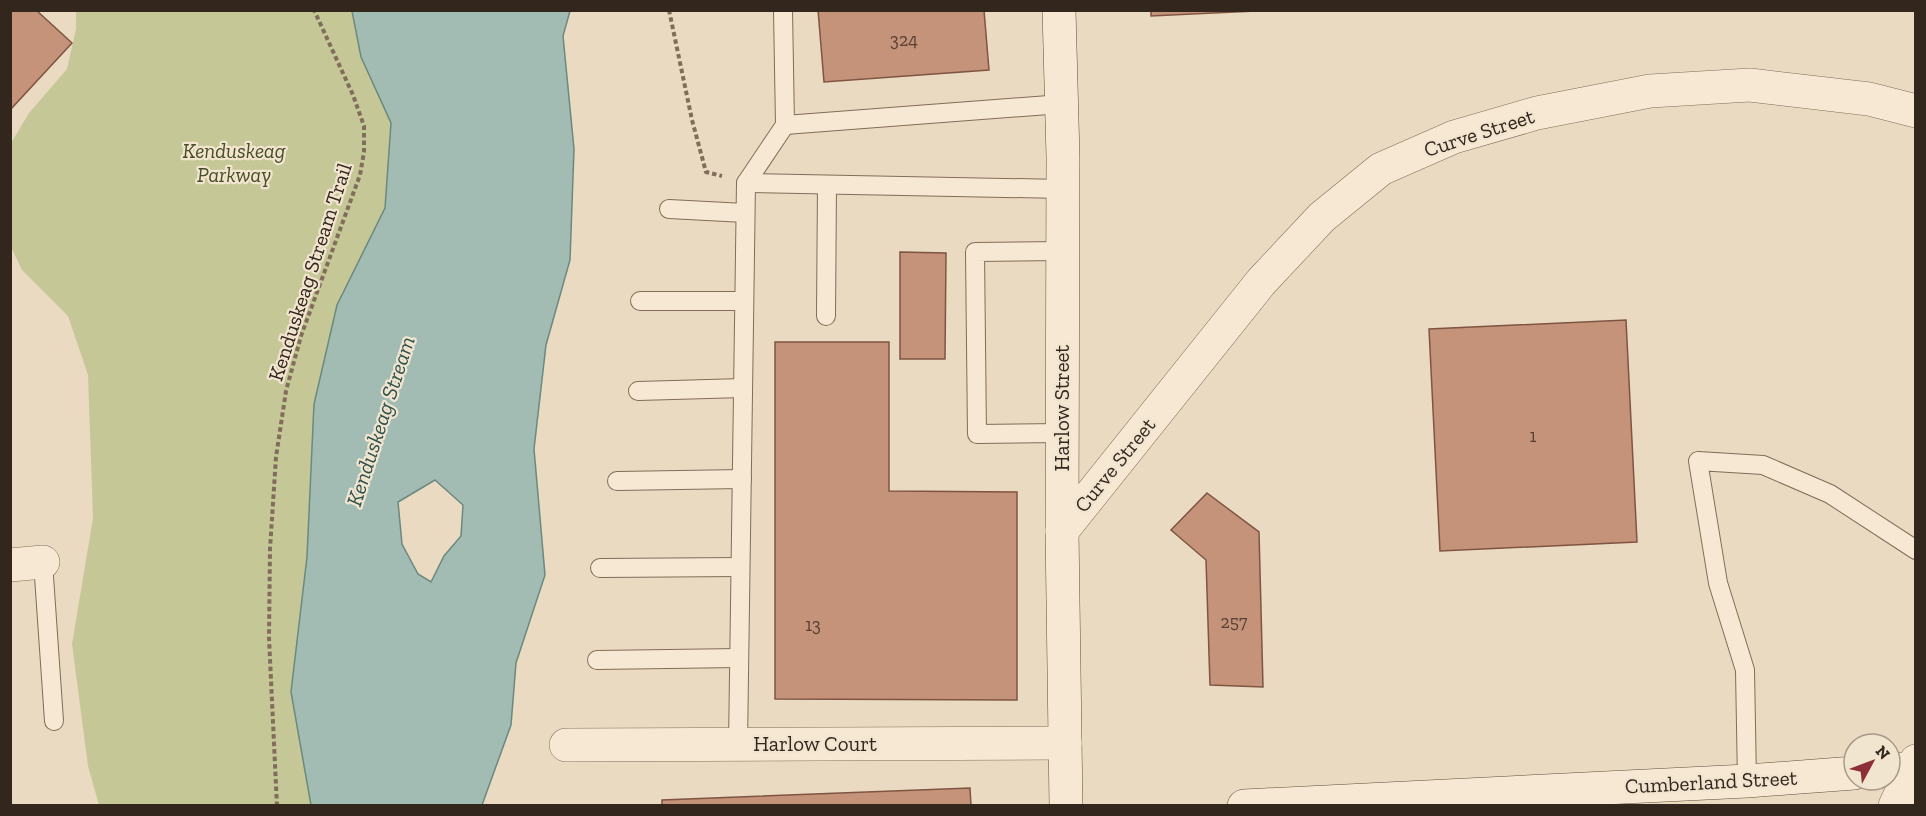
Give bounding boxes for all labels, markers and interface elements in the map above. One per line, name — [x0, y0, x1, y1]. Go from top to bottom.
house number: 324 — [890, 29, 918, 51]
street label: Curve Street — [1421, 103, 1537, 162]
park label: Kenduskeag Parkway — [183, 138, 286, 187]
street label: Kenduskeag Stream Trail — [262, 159, 357, 384]
water label: Kenduskeag Stream — [340, 333, 421, 510]
street label: Harlow Street — [1049, 345, 1074, 471]
street label: Curve Street — [1069, 412, 1160, 517]
house number: 1 — [1530, 425, 1537, 447]
house number: 257 — [1221, 611, 1248, 633]
house number: 13 — [805, 614, 821, 636]
street label: Harlow Court — [753, 731, 877, 756]
north arrow — [1842, 732, 1902, 792]
text: N — [1872, 742, 1894, 763]
street label: Cumberland Street — [1624, 764, 1798, 799]

